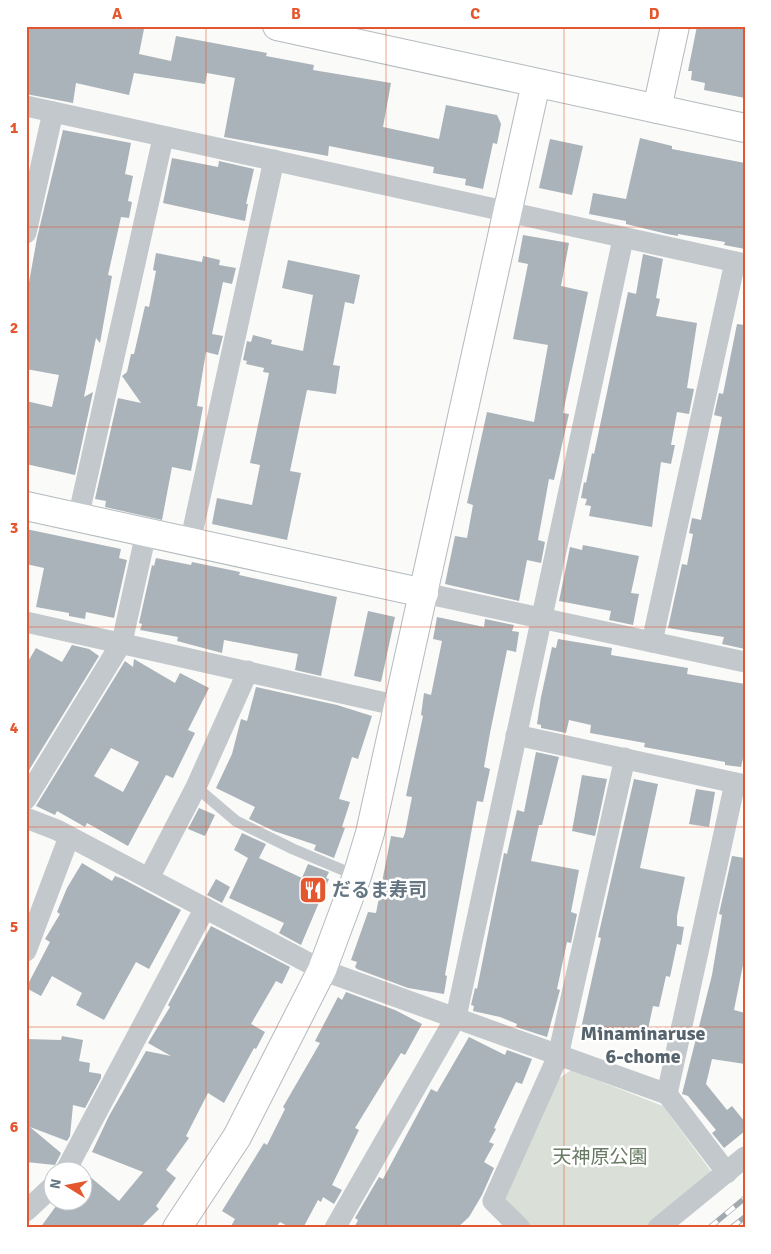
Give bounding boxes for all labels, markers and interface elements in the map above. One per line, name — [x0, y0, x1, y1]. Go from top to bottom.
text: A — [112, 4, 123, 24]
text: B — [291, 4, 301, 24]
text: C — [470, 4, 480, 24]
text: D — [649, 4, 660, 24]
text: 1 — [10, 118, 19, 138]
text: 2 — [10, 318, 18, 338]
text: 3 — [10, 518, 18, 538]
text: 4 — [10, 718, 19, 738]
restaurant icon: だるま寿司 — [298, 875, 328, 905]
place label: だるま寿司 — [332, 878, 427, 902]
text: 5 — [10, 917, 18, 937]
district label: Minaminaruse 6-chome — [581, 1021, 706, 1069]
text: 6 — [10, 1117, 19, 1137]
park label: 天神原公園 — [552, 1145, 648, 1169]
north arrow — [42, 1162, 92, 1212]
text: N — [46, 1178, 65, 1190]

